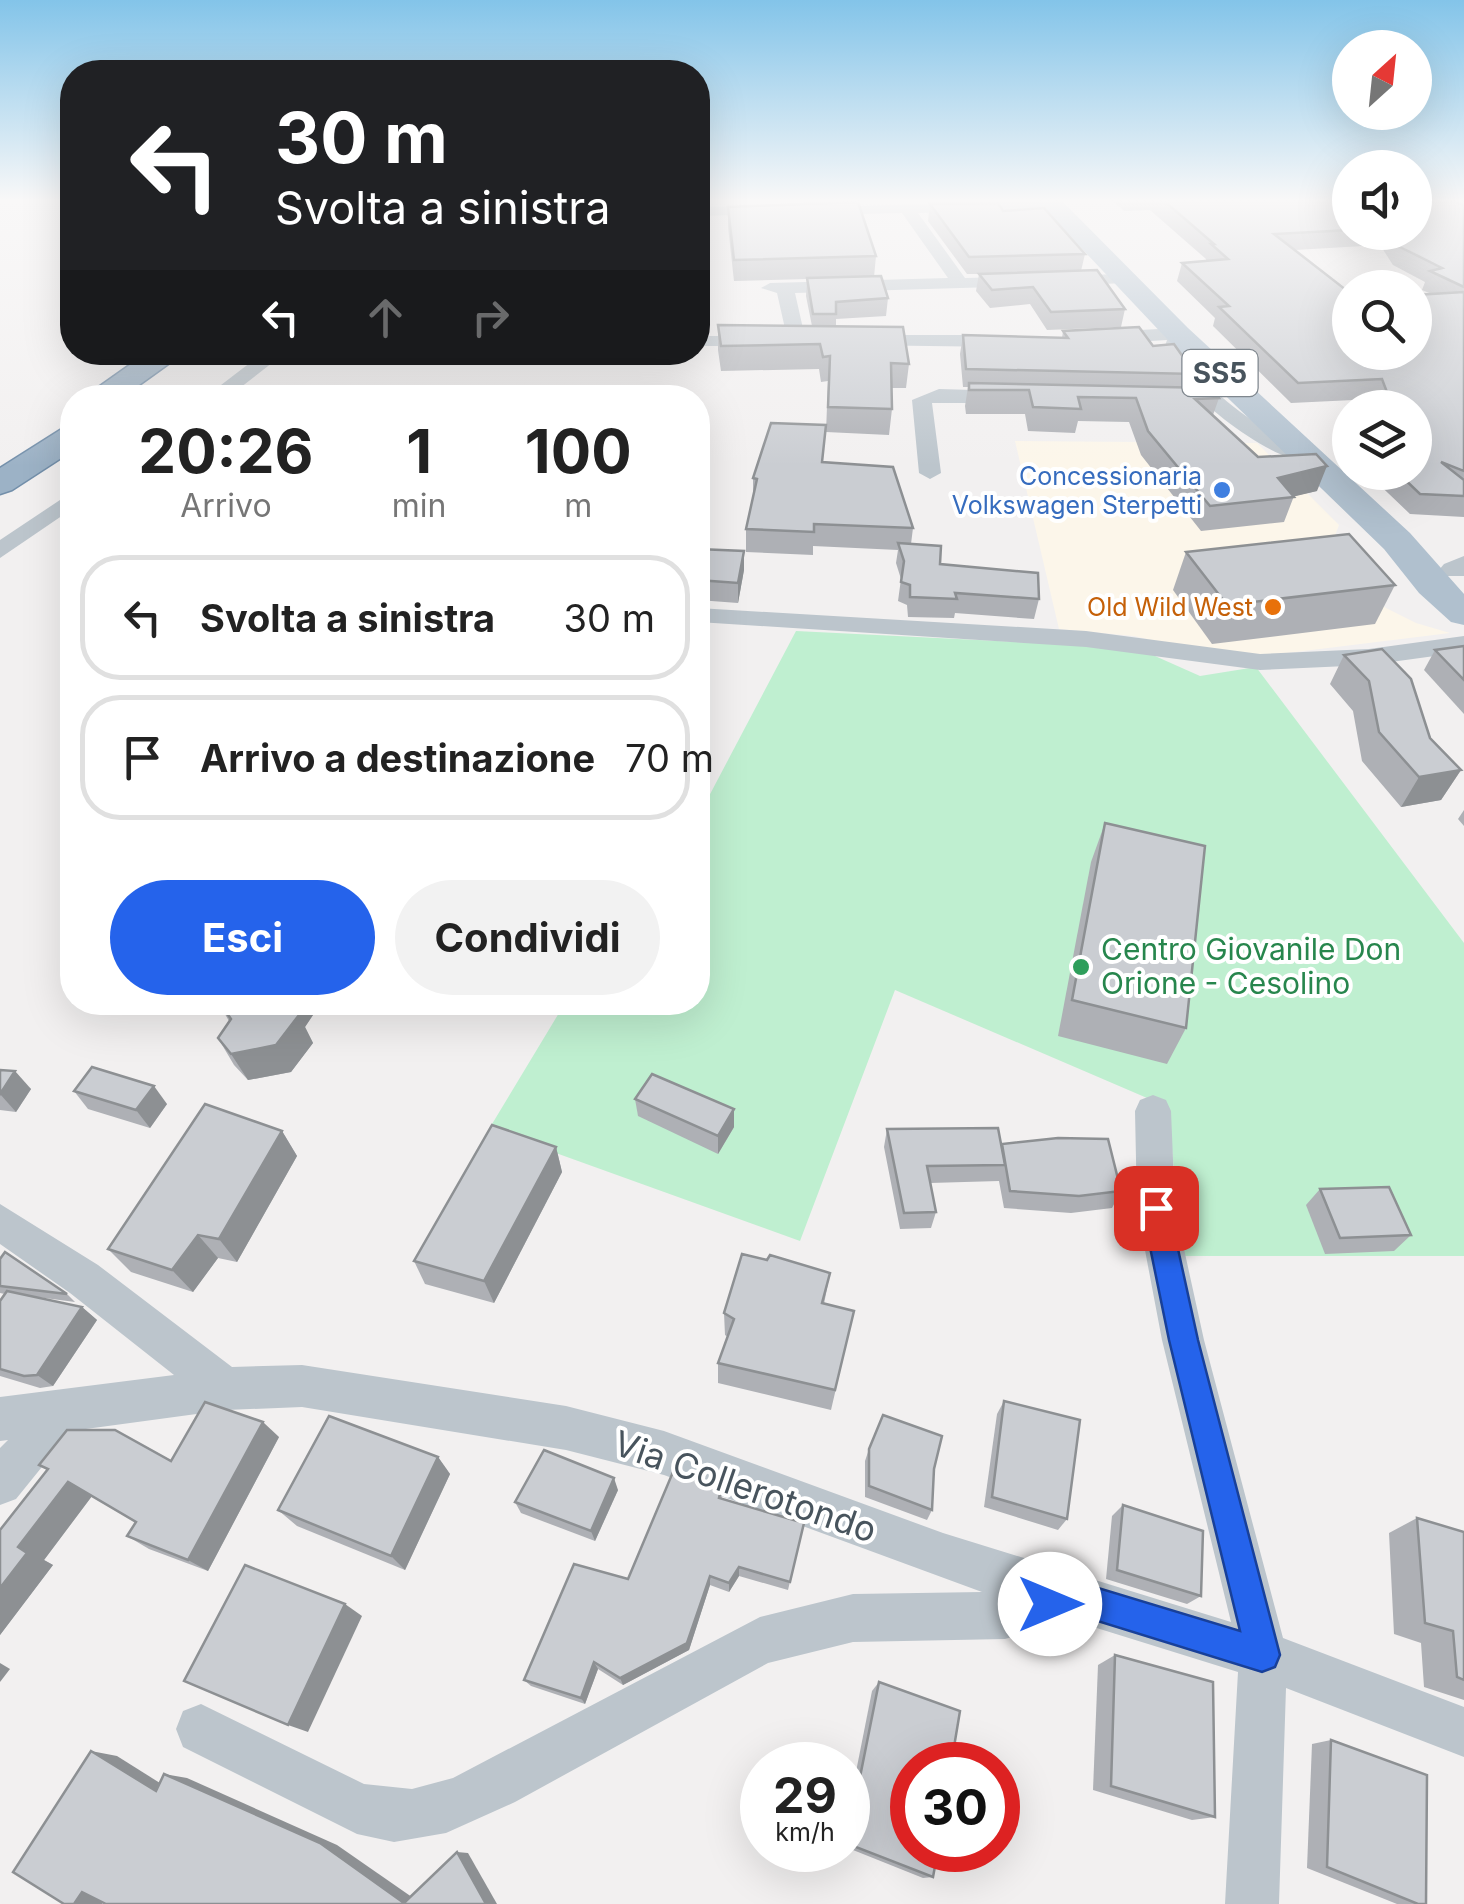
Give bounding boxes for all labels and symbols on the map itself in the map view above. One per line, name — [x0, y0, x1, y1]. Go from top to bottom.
north arrow — [1332, 30, 1432, 130]
road number: SS5 — [1182, 350, 1258, 396]
place label: Concessionaria Volkswagen Sterpetti — [952, 461, 1202, 520]
marker: Concessionaria Volkswagen Sterpetti — [1211, 479, 1233, 501]
place label: Old Wild West — [1087, 592, 1253, 622]
marker: Old Wild West — [1262, 596, 1284, 618]
place label: Centro Giovanile Don Orione - Cesolino — [1101, 931, 1401, 1001]
marker: Centro Giovanile Don Orione - Cesolino — [1070, 956, 1092, 978]
pin — [1114, 1166, 1199, 1251]
street label: Via Collerotondo — [609, 1421, 882, 1551]
position arrow — [998, 1552, 1102, 1656]
speed limit sign: 30 — [890, 1742, 1020, 1872]

